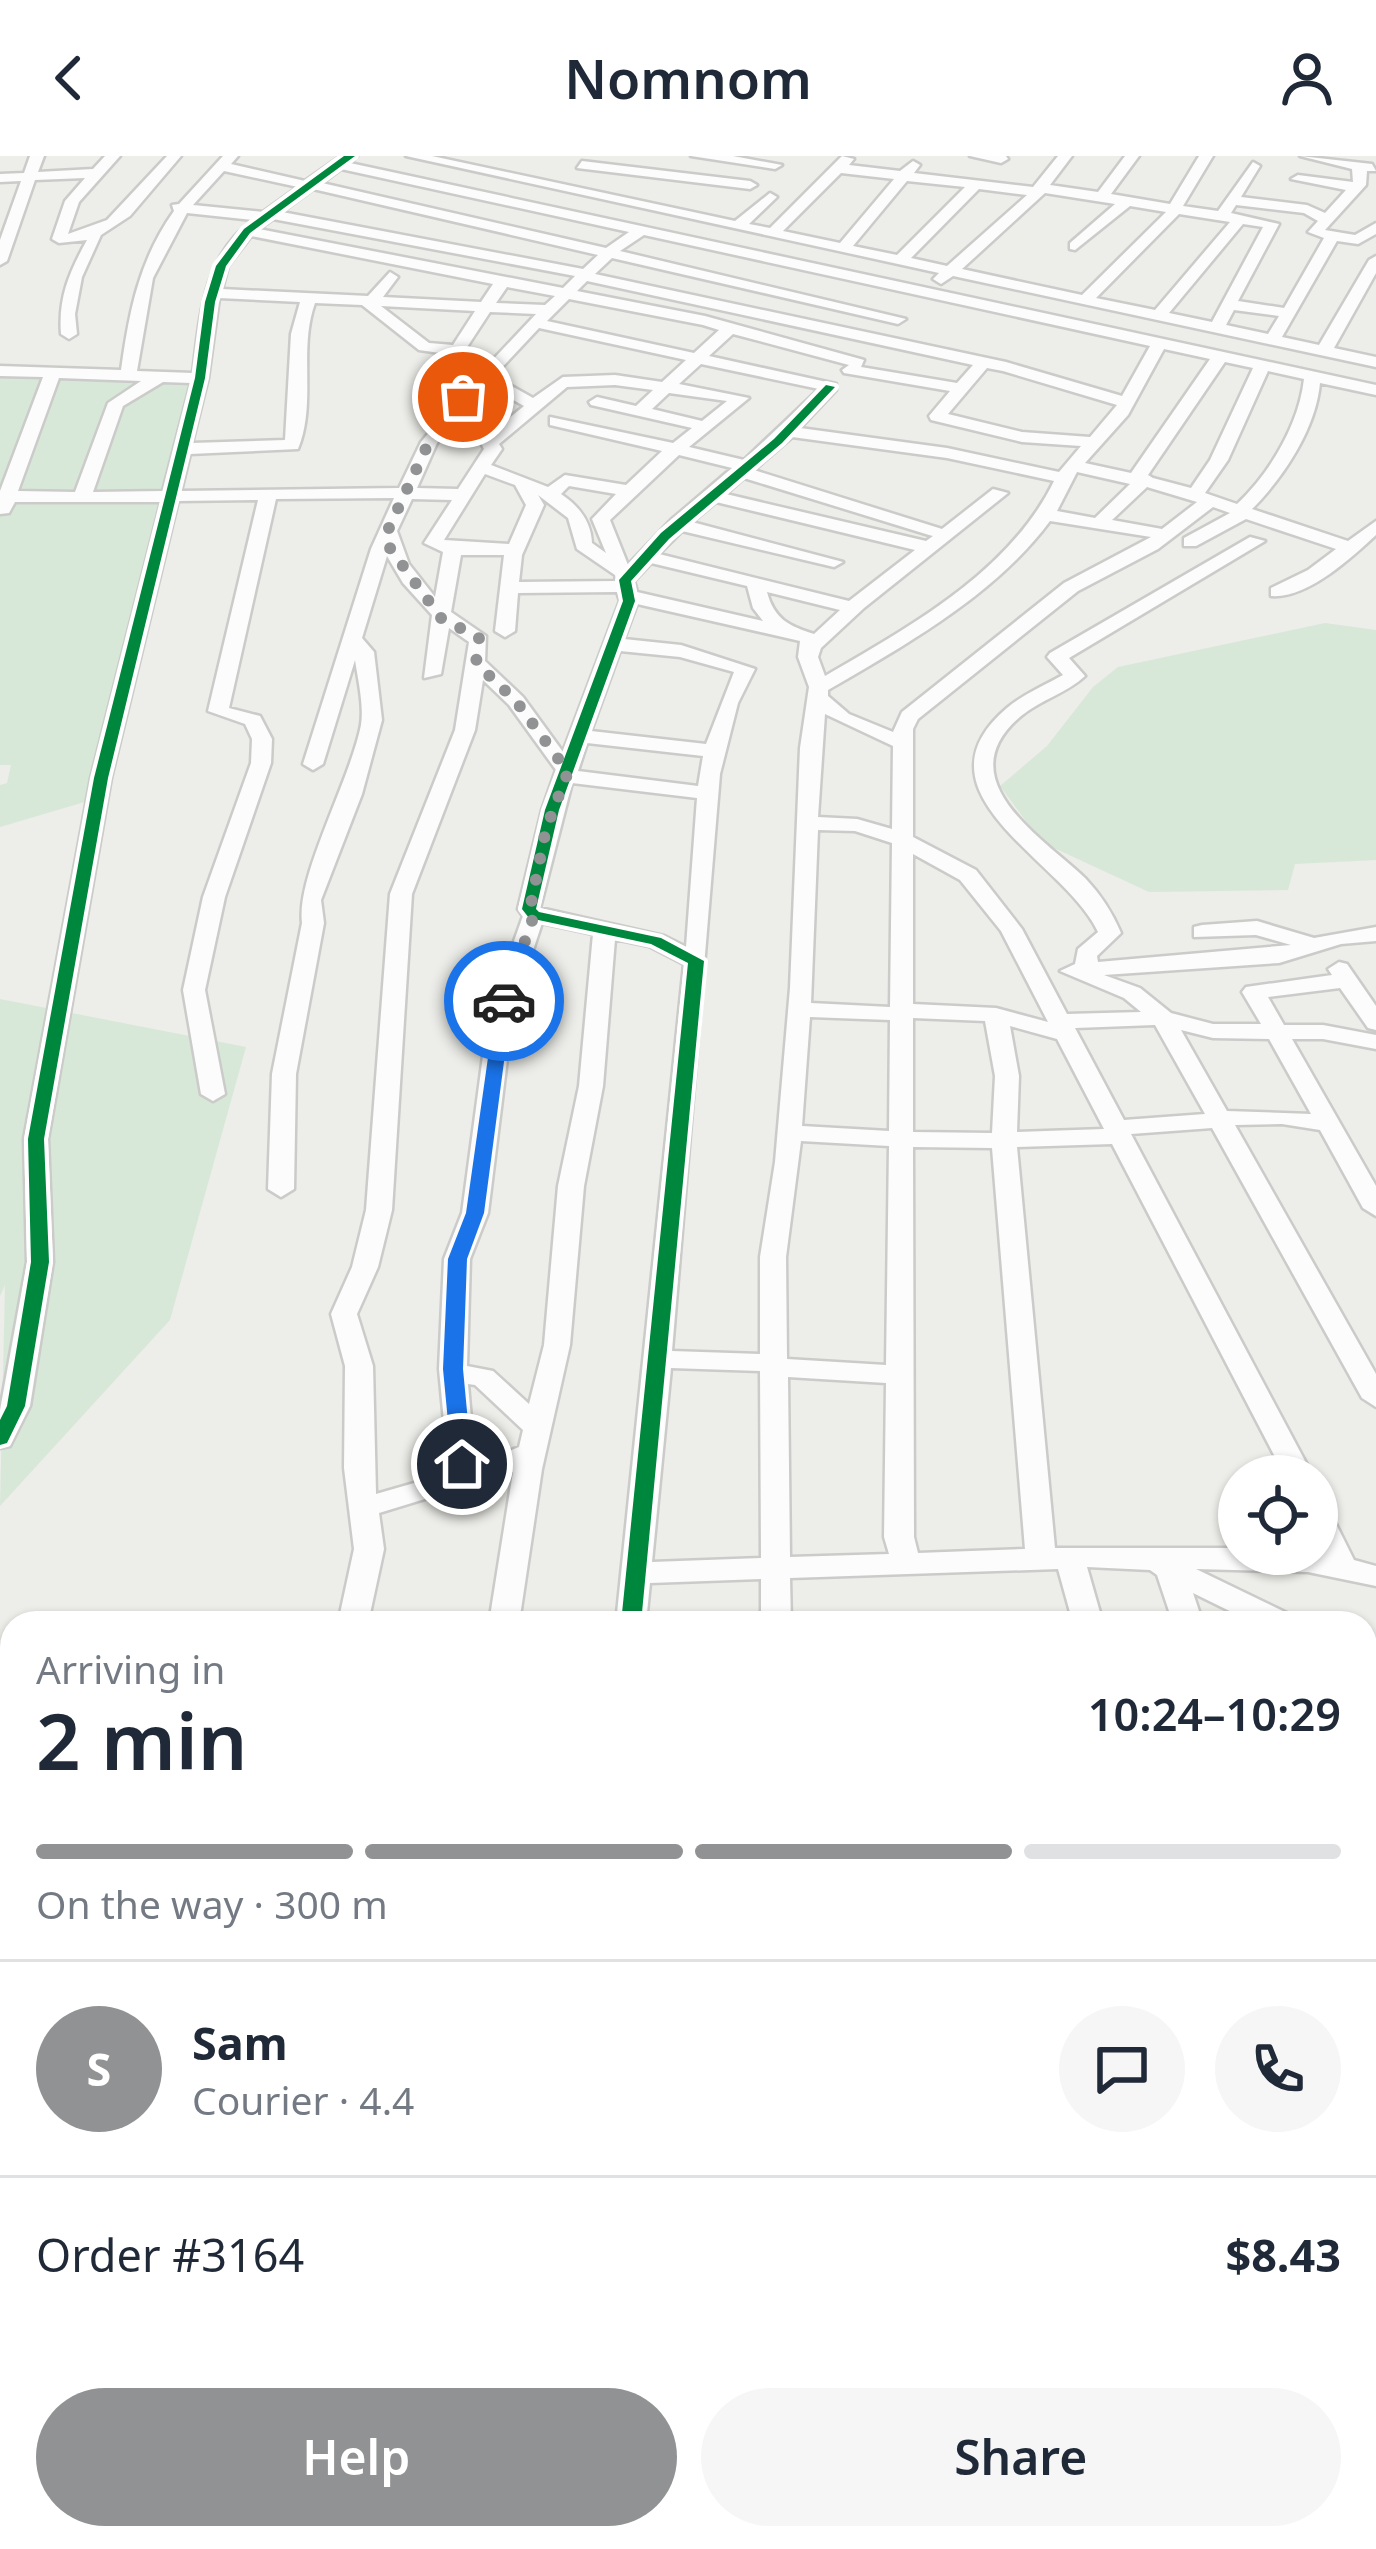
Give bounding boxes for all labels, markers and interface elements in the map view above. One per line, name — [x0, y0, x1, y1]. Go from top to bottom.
text: Nomnom — [564, 41, 812, 115]
icon: back — [36, 45, 102, 111]
icon: person — [1274, 45, 1340, 111]
pin — [412, 346, 514, 448]
icon: bag — [430, 364, 496, 430]
courier — [444, 941, 564, 1061]
icon: car — [471, 968, 537, 1034]
pin — [411, 1413, 513, 1515]
icon: home — [429, 1431, 495, 1497]
map controls — [1218, 1455, 1338, 1575]
button: locate — [1218, 1455, 1338, 1575]
text: Arriving in — [36, 1642, 225, 1695]
text: 10:24–10:29 — [1088, 1683, 1341, 1744]
text: 2 min — [36, 1687, 248, 1793]
text: On the way · 300 m — [36, 1877, 388, 1930]
button: chat — [1059, 2006, 1185, 2132]
button: phone — [1215, 2006, 1341, 2132]
text: Sam — [192, 2012, 288, 2073]
text: S — [87, 2038, 111, 2099]
text: Courier · 4.4 — [192, 2073, 414, 2126]
text: Order #3164 — [36, 2224, 304, 2285]
text: $8.43 — [1225, 2224, 1341, 2285]
button: Help — [36, 2388, 677, 2526]
button: Share — [701, 2388, 1341, 2526]

